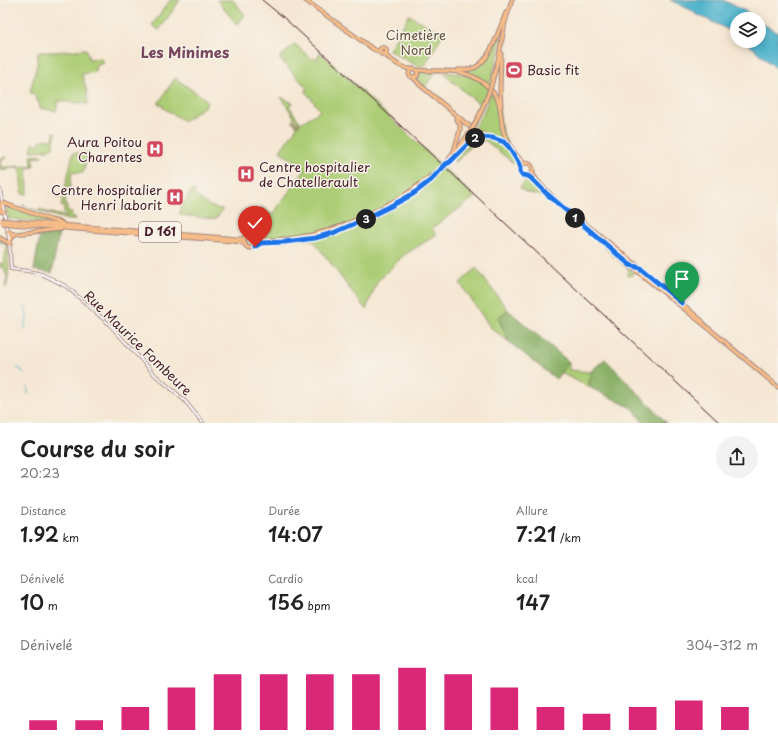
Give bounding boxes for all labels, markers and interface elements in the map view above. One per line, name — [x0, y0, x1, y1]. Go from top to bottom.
map controls — [730, 12, 766, 48]
button: layers — [730, 12, 766, 48]
park label: Cimetière Nord — [386, 25, 446, 59]
district label: Les Minimes — [141, 40, 229, 63]
sports icon: Basic fit — [504, 60, 524, 80]
place label: Basic fit — [527, 60, 579, 79]
pin: 2 — [465, 128, 485, 148]
text: 2 — [471, 129, 479, 146]
place label: Aura Poitou Charentes — [67, 132, 142, 166]
hospital icon: Aura Poitou Charentes — [145, 139, 165, 159]
place label: Centre hospitalier de Chatellerault — [259, 157, 370, 191]
hospital icon: Centre hospitalier de Chatellerault — [236, 164, 256, 184]
place label: Centre hospitalier Henri laborit — [51, 180, 162, 214]
hospital icon: Centre hospitalier Henri laborit — [165, 187, 185, 207]
pin — [238, 206, 272, 247]
pin: 1 — [565, 208, 585, 228]
pin: 3 — [356, 209, 376, 229]
text: 1 — [572, 209, 578, 226]
text: 3 — [362, 210, 370, 227]
icon: check — [244, 212, 266, 234]
road number: D 161 — [139, 222, 181, 242]
pin — [665, 262, 699, 303]
icon: arrive — [671, 268, 693, 290]
street label: Rue Maurice Fombeure — [80, 286, 197, 399]
text: Course du soir — [20, 431, 175, 464]
button: share — [716, 436, 758, 478]
text: 20:23 — [20, 463, 60, 482]
text: Distance — [20, 502, 66, 519]
text: Durée — [268, 502, 300, 519]
text: Allure — [516, 502, 548, 519]
text: 1.92 — [20, 519, 59, 549]
text: 14:07 — [268, 519, 323, 549]
text: 7:21 — [516, 519, 556, 549]
text: km — [59, 529, 79, 546]
text: /km — [556, 529, 581, 546]
text: Dénivelé — [20, 570, 65, 587]
text: Cardio — [268, 570, 303, 587]
text: kcal — [516, 570, 538, 587]
text: 10 — [20, 587, 44, 617]
text: 156 — [268, 587, 304, 617]
text: 147 — [516, 587, 550, 617]
text: m — [44, 597, 58, 614]
text: bpm — [304, 597, 331, 614]
text: Dénivelé — [20, 635, 73, 654]
text: 304–312 m — [686, 635, 758, 654]

